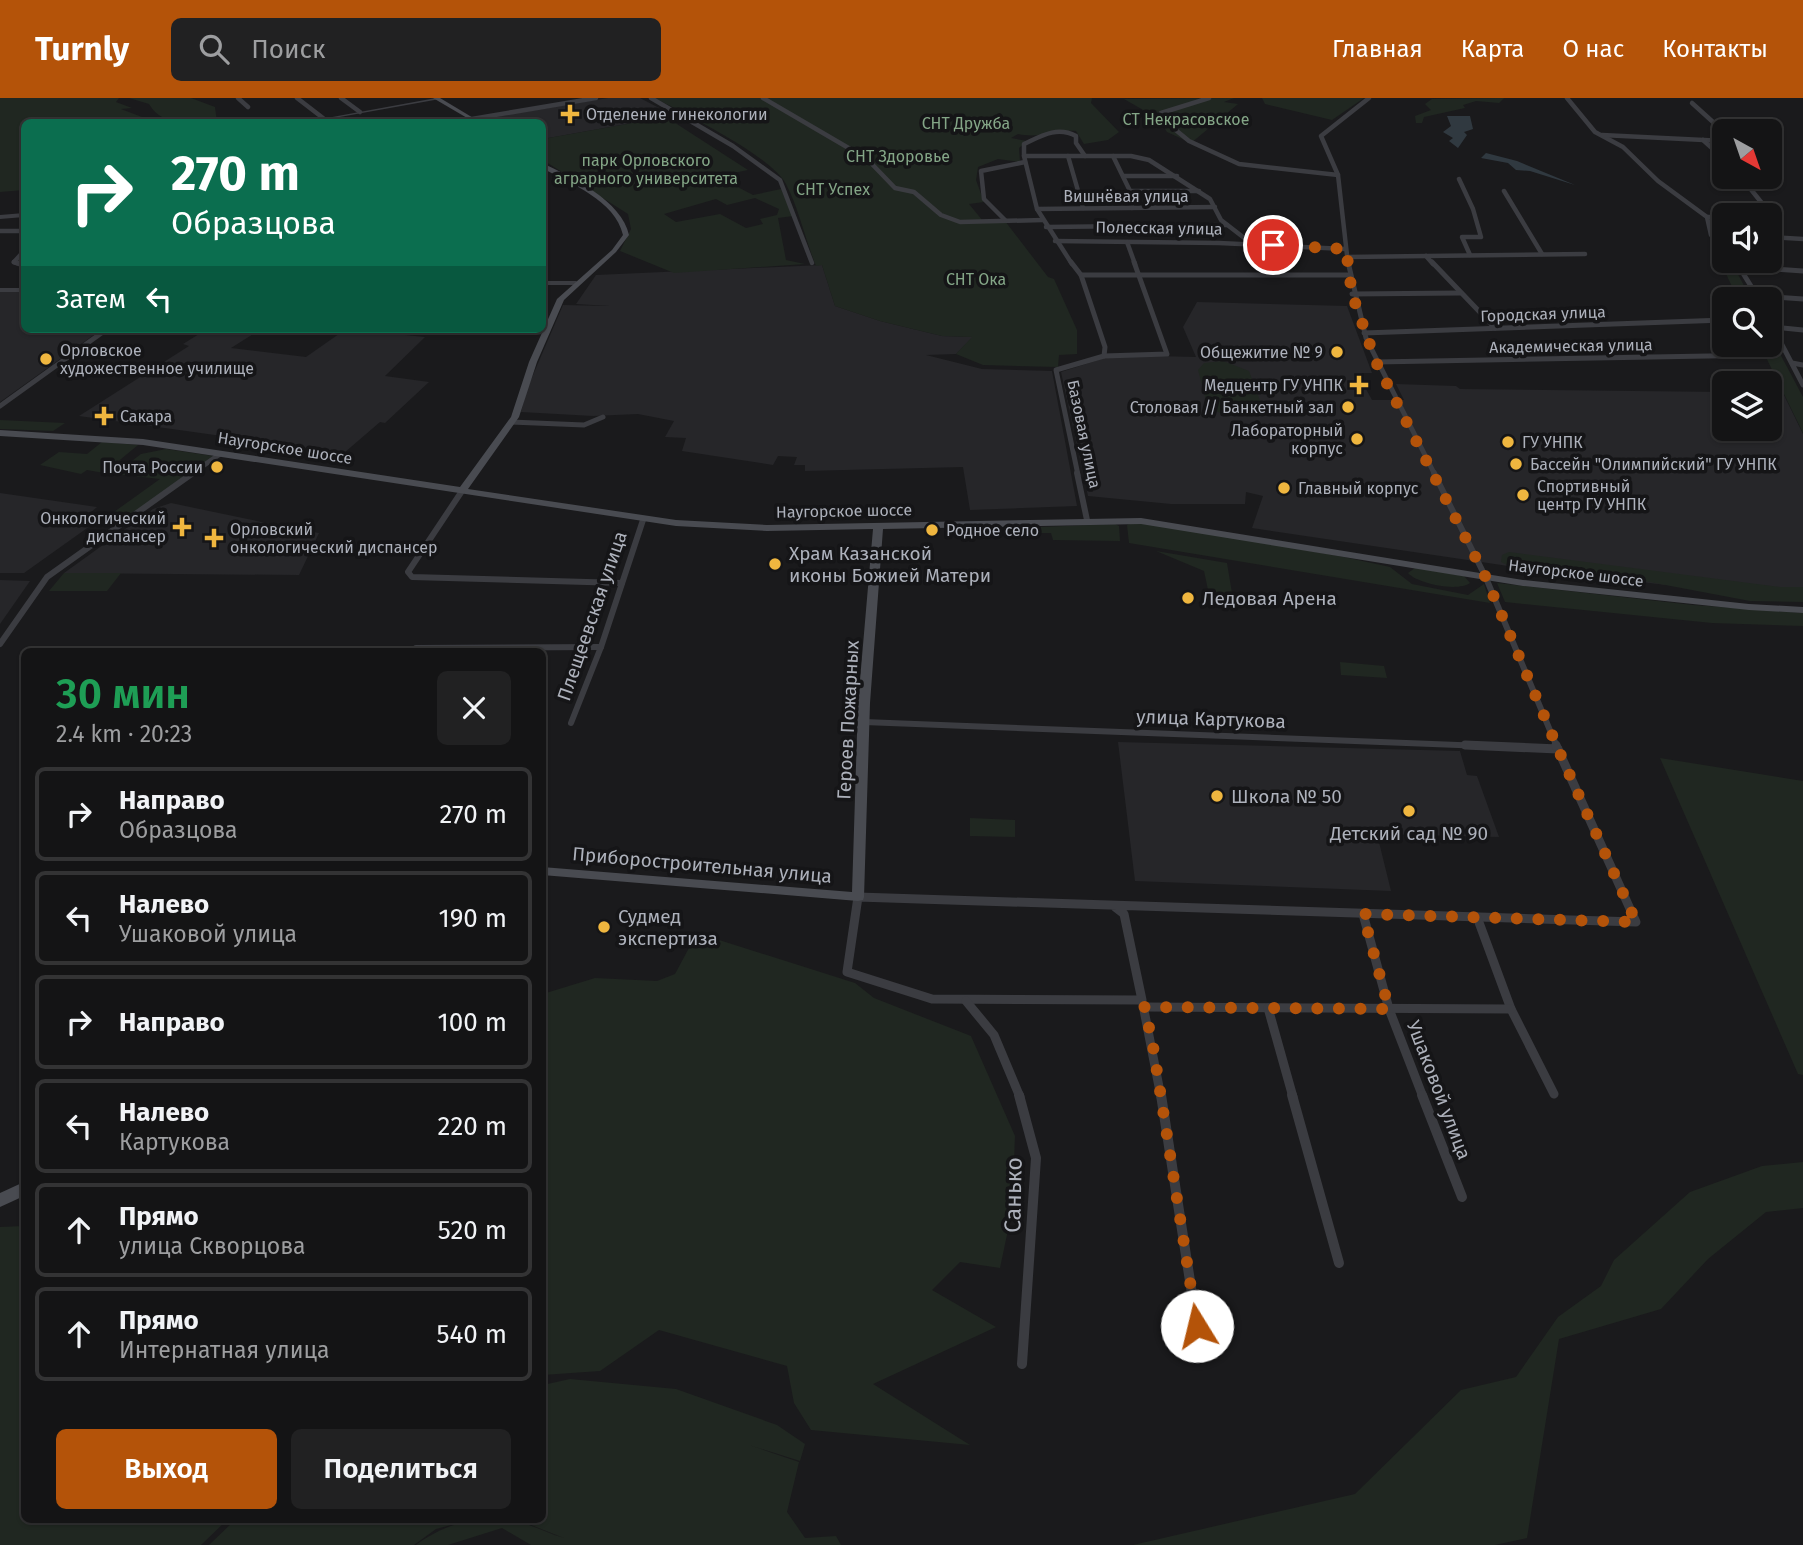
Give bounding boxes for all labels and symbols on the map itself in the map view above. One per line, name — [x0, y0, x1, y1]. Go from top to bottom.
marker: Отделение гинекологии — [560, 104, 580, 124]
place label: Отделение гинекологии — [586, 105, 768, 124]
park label: СТ Некрасовское — [1123, 110, 1249, 129]
park label: СНТ Дружба — [922, 114, 1010, 133]
north arrow — [1712, 119, 1782, 189]
park label: СНТ Здоровье — [846, 147, 950, 166]
park label: парк Орловского аграрного университета — [554, 151, 738, 188]
park label: СНТ Успех — [796, 180, 870, 199]
street label: Вишнёвая улица — [1063, 187, 1189, 206]
pin — [1243, 215, 1303, 275]
street label: Полесская улица — [1095, 217, 1223, 239]
park label: СНТ Ока — [946, 270, 1006, 289]
street label: Городская улица — [1480, 302, 1606, 326]
street label: Академическая улица — [1489, 335, 1653, 357]
place label: Орловское художественное училище — [60, 341, 254, 378]
place label: Общежитие № 9 — [1200, 343, 1323, 362]
marker: Общежитие № 9 — [1329, 344, 1345, 360]
marker: Орловское художественное училище — [38, 351, 54, 367]
marker: Медцентр ГУ УНПК — [1349, 375, 1369, 395]
place label: Медцентр ГУ УНПК — [1204, 376, 1344, 395]
street label: Базовая улица — [1063, 378, 1105, 490]
place label: Столовая // Банкетный зал — [1130, 398, 1334, 417]
marker: Столовая // Банкетный зал — [1340, 399, 1356, 415]
marker: Сакара — [94, 406, 114, 426]
place label: Сакара — [120, 407, 172, 426]
place label: Лабораторный корпус — [1231, 421, 1343, 458]
street label: Наугорское шоссе — [216, 428, 354, 468]
marker: Лабораторный корпус — [1349, 431, 1365, 447]
place label: ГУ УНПК — [1522, 433, 1583, 452]
marker: ГУ УНПК — [1500, 434, 1516, 450]
place label: Бассейн "Олимпийский" ГУ УНПК — [1530, 455, 1777, 474]
marker: Бассейн "Олимпийский" ГУ УНПК — [1508, 456, 1524, 472]
place label: Почта России — [102, 458, 203, 477]
marker: Почта России — [209, 459, 225, 475]
place label: Спортивный центр ГУ УНПК — [1537, 477, 1647, 514]
place label: Главный корпус — [1298, 479, 1419, 498]
marker: Главный корпус — [1276, 480, 1292, 496]
marker: Спортивный центр ГУ УНПК — [1515, 487, 1531, 503]
street label: Наугорское шоссе — [776, 500, 912, 522]
place label: Онкологический диспансер — [40, 509, 166, 546]
marker: Онкологический диспансер — [172, 517, 192, 537]
place label: Орловский онкологический диспансер — [230, 520, 438, 557]
place label: Родное село — [946, 521, 1039, 540]
marker: Родное село — [924, 522, 940, 538]
marker: Орловский онкологический диспансер — [204, 528, 224, 548]
street label: Плещеевская улица — [552, 528, 632, 704]
place label: Храм Казанской иконы Божией Матери — [789, 542, 991, 587]
street label: Наугорское шоссе — [1507, 555, 1645, 591]
marker: Храм Казанской иконы Божией Матери — [767, 556, 783, 572]
place label: Ледовая Арена — [1202, 587, 1337, 610]
marker: Ледовая Арена — [1180, 590, 1196, 606]
street label: Героев Пожарных — [832, 639, 864, 800]
street label: улица Картукова — [1136, 705, 1286, 733]
place label: Школа № 50 — [1231, 785, 1342, 808]
marker: Школа № 50 — [1209, 788, 1225, 804]
marker: Детский сад № 90 — [1401, 803, 1417, 819]
place label: Детский сад № 90 — [1329, 822, 1488, 845]
street label: Приборостроительная улица — [571, 842, 833, 888]
place label: Судмед экспертиза — [618, 905, 718, 950]
marker: Судмед экспертиза — [596, 919, 612, 935]
street label: Ушаковой улица — [1402, 1017, 1476, 1163]
street label: Санько — [998, 1157, 1028, 1233]
position arrow — [1160, 1289, 1234, 1363]

